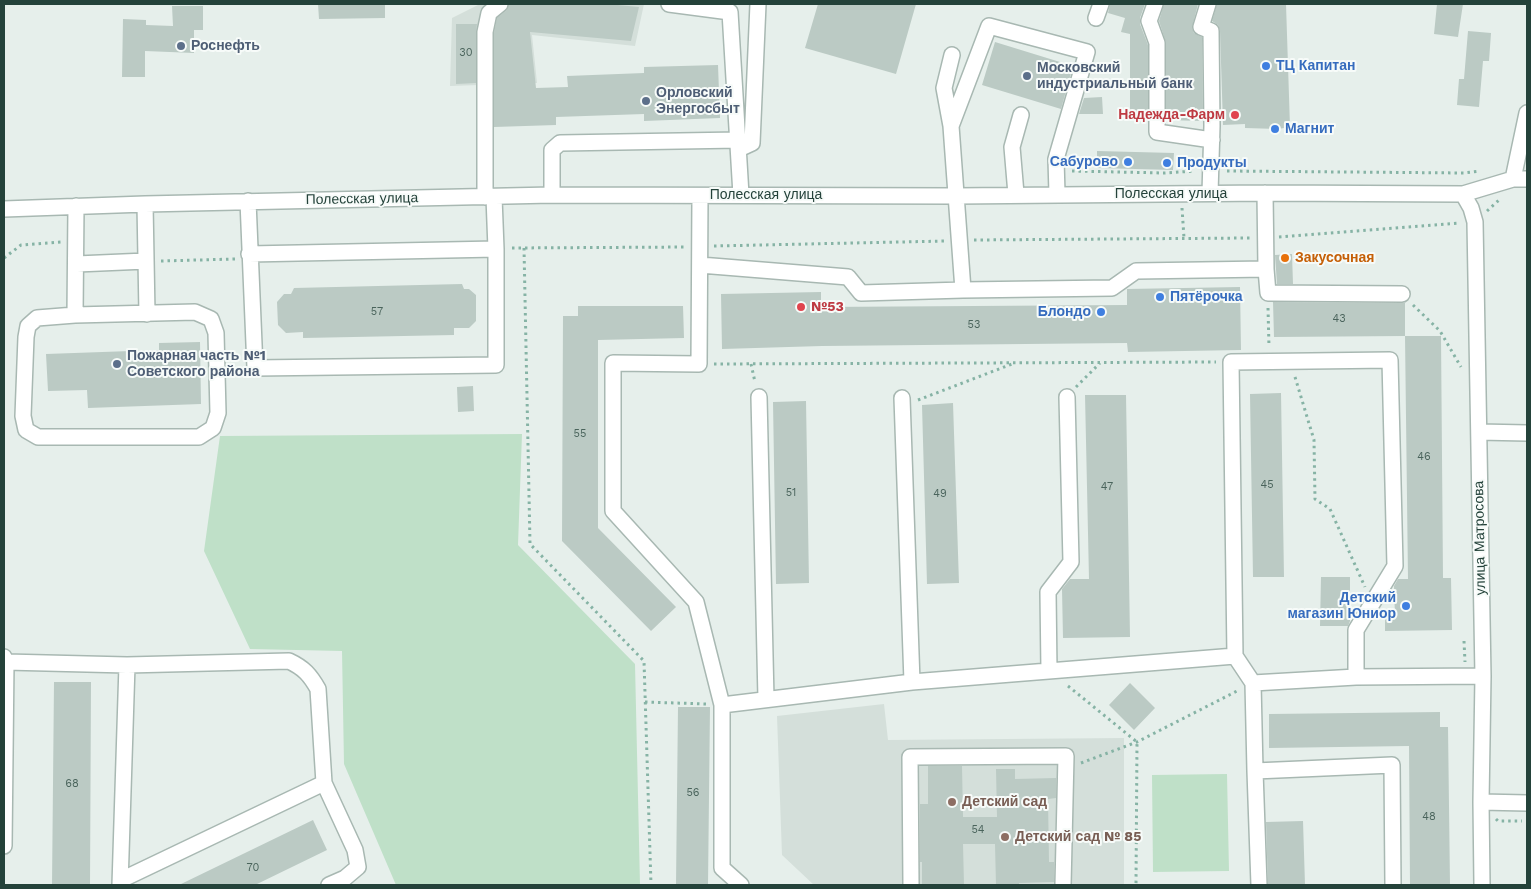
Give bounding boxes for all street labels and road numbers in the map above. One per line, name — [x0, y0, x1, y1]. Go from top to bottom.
street label: Полесская улица — [1115, 186, 1227, 202]
street label: Полесская улица — [710, 187, 822, 203]
street label: Полесская улица — [306, 190, 418, 208]
street label: улица Матросова — [1471, 481, 1489, 595]

